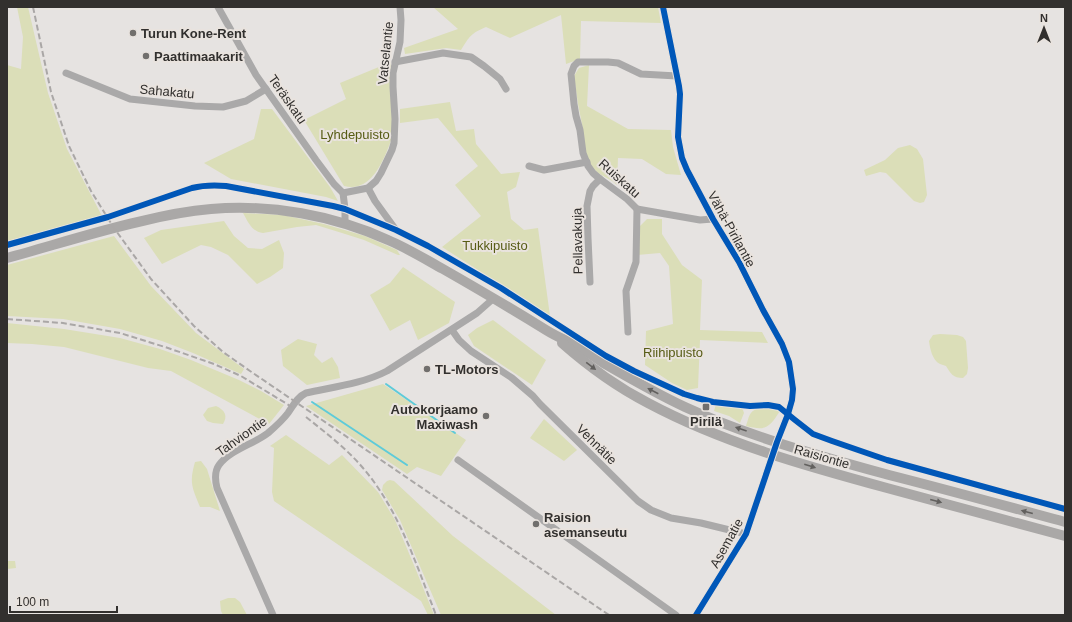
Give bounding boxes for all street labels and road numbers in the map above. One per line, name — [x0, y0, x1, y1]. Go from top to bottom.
street label: Vatselantie — [375, 21, 396, 85]
street label: Teräskatu — [265, 72, 310, 127]
street label: Sahakatu — [139, 82, 195, 101]
street label: Ruiskatu — [596, 156, 643, 201]
street label: Vähä-Pirilantie — [705, 189, 759, 270]
street label: Pellavakuja — [569, 207, 586, 274]
street label: Tahviontie — [213, 413, 270, 459]
street label: Vehnätie — [573, 421, 620, 468]
street label: Raisiontie — [792, 441, 851, 472]
street label: Asematie — [707, 516, 746, 571]

